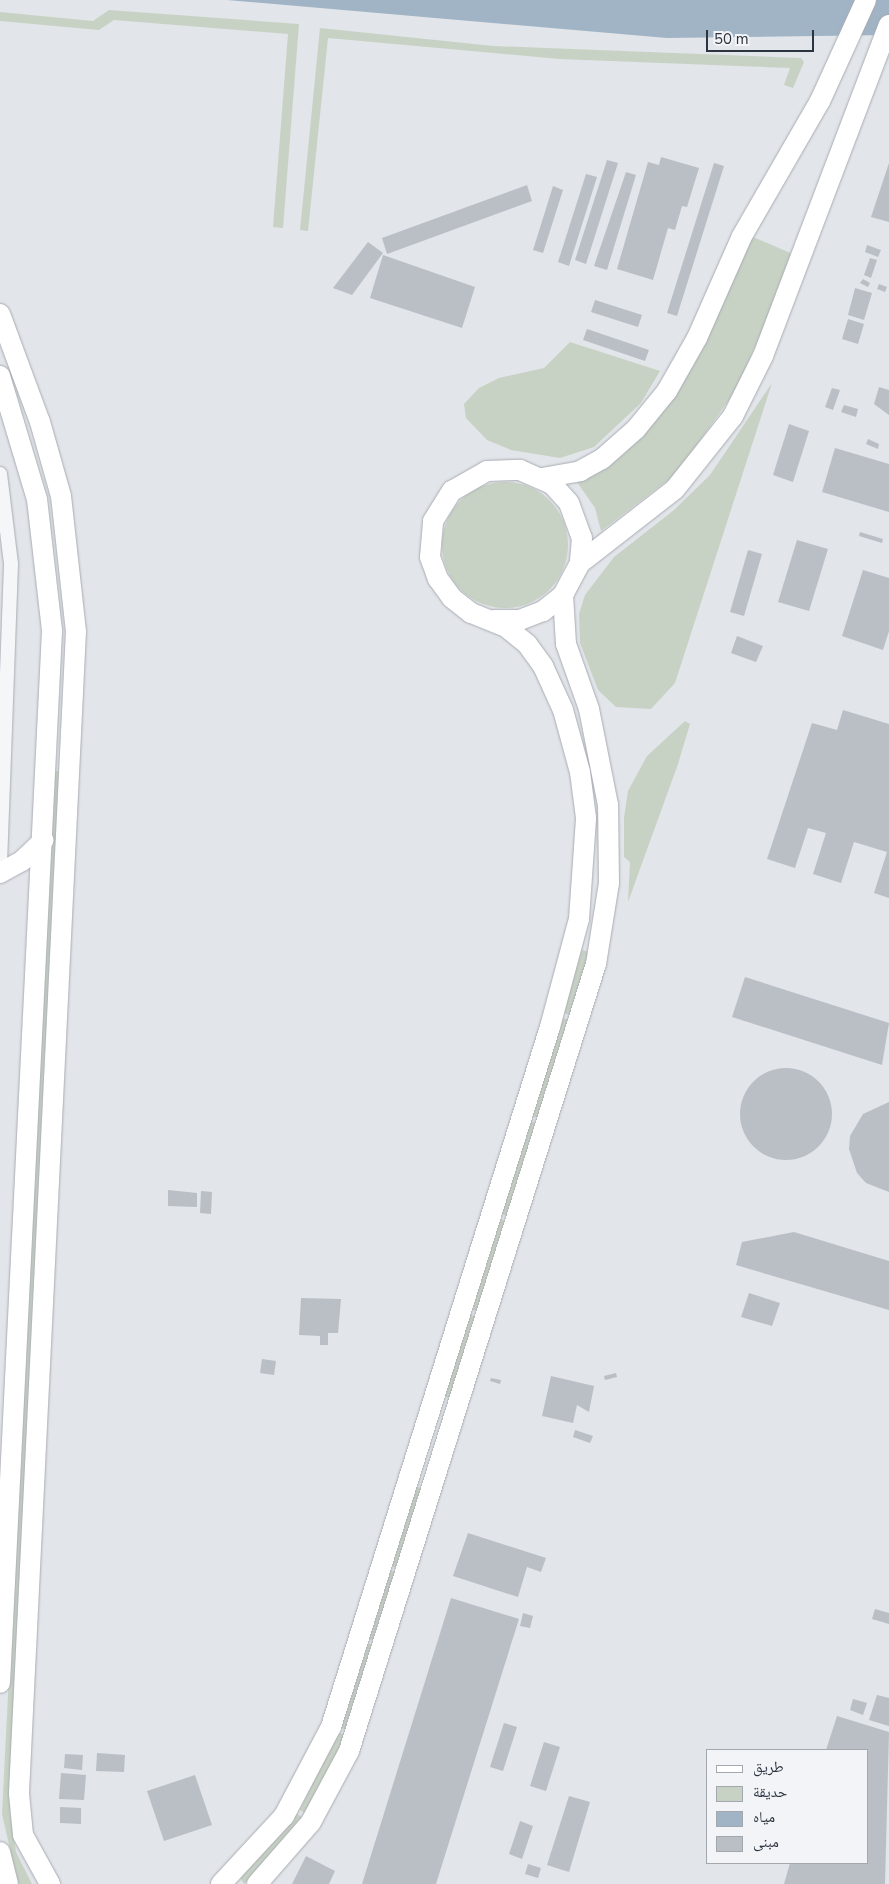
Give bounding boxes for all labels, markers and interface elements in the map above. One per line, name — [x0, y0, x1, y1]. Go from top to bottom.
scale bar — [709, 20, 816, 52]
text: 50 m — [714, 29, 749, 49]
legend — [706, 1749, 869, 1864]
text: طريق — [753, 1757, 784, 1777]
text: حديقة — [753, 1782, 787, 1802]
text: مياه — [753, 1807, 775, 1827]
text: مبنى — [753, 1832, 779, 1852]

